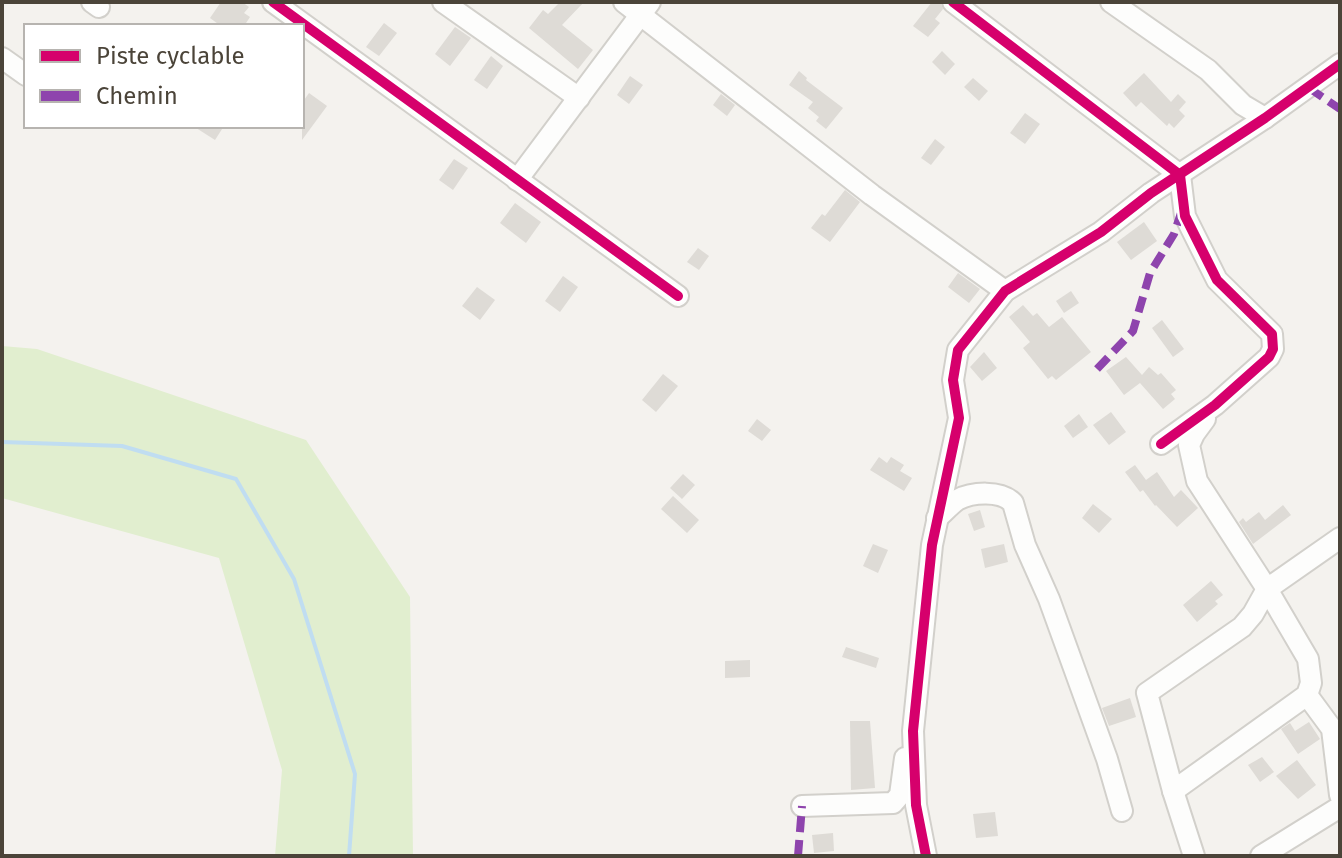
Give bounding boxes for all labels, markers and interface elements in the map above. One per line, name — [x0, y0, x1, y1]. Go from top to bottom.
legend — [24, 24, 304, 128]
text: Piste cyclable — [96, 42, 245, 70]
text: Chemin — [96, 82, 178, 110]

